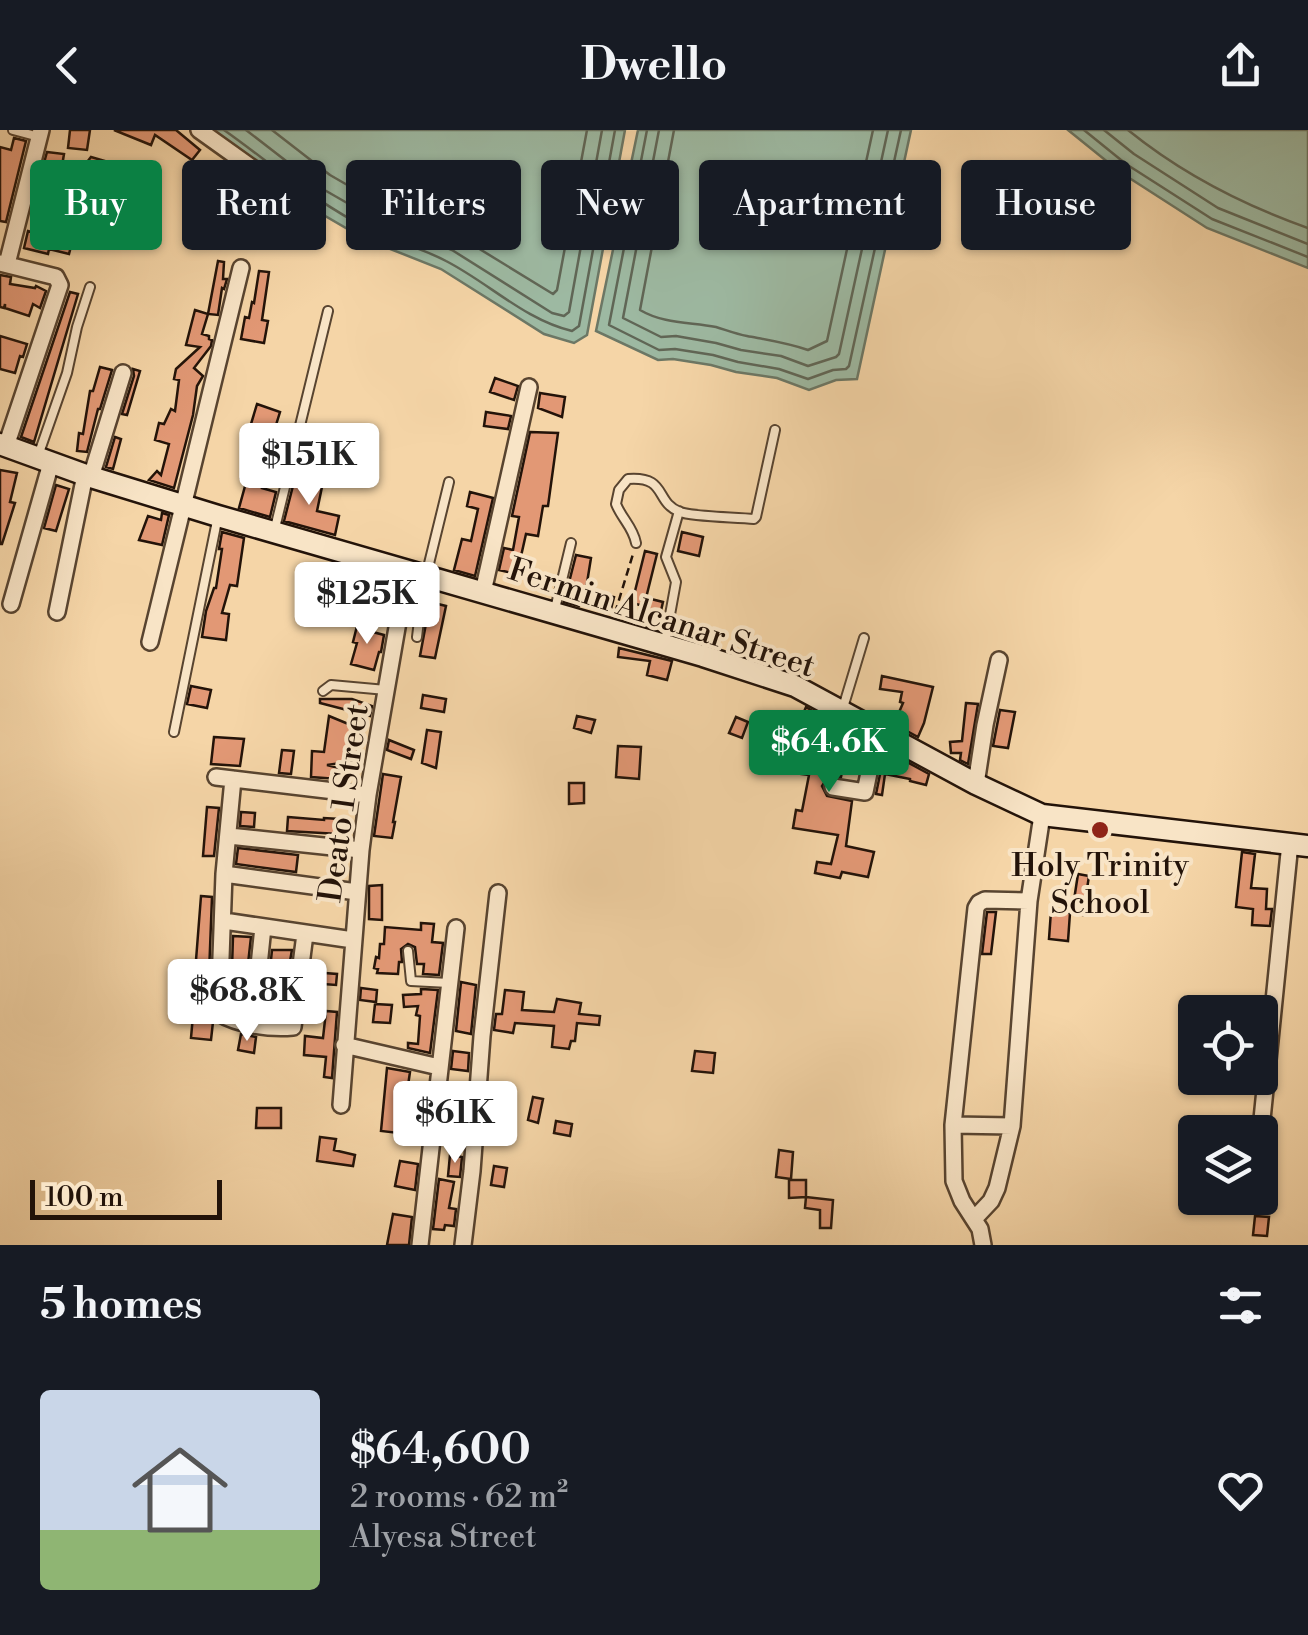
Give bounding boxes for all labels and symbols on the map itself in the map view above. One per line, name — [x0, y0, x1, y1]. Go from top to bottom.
pin: $151K — [239, 423, 379, 508]
street label: Fermin Alcanar Street — [503, 549, 820, 686]
pin: $125K — [297, 562, 437, 647]
street label: Deato 1 Street — [310, 701, 378, 905]
pin: $64.6K — [748, 710, 910, 795]
marker: Holy Trinity School — [1089, 819, 1111, 841]
place label: Holy Trinity School — [1011, 846, 1189, 923]
pin: $68.8K — [166, 959, 328, 1044]
pin: $61K — [396, 1081, 514, 1166]
scale bar — [30, 1175, 222, 1220]

